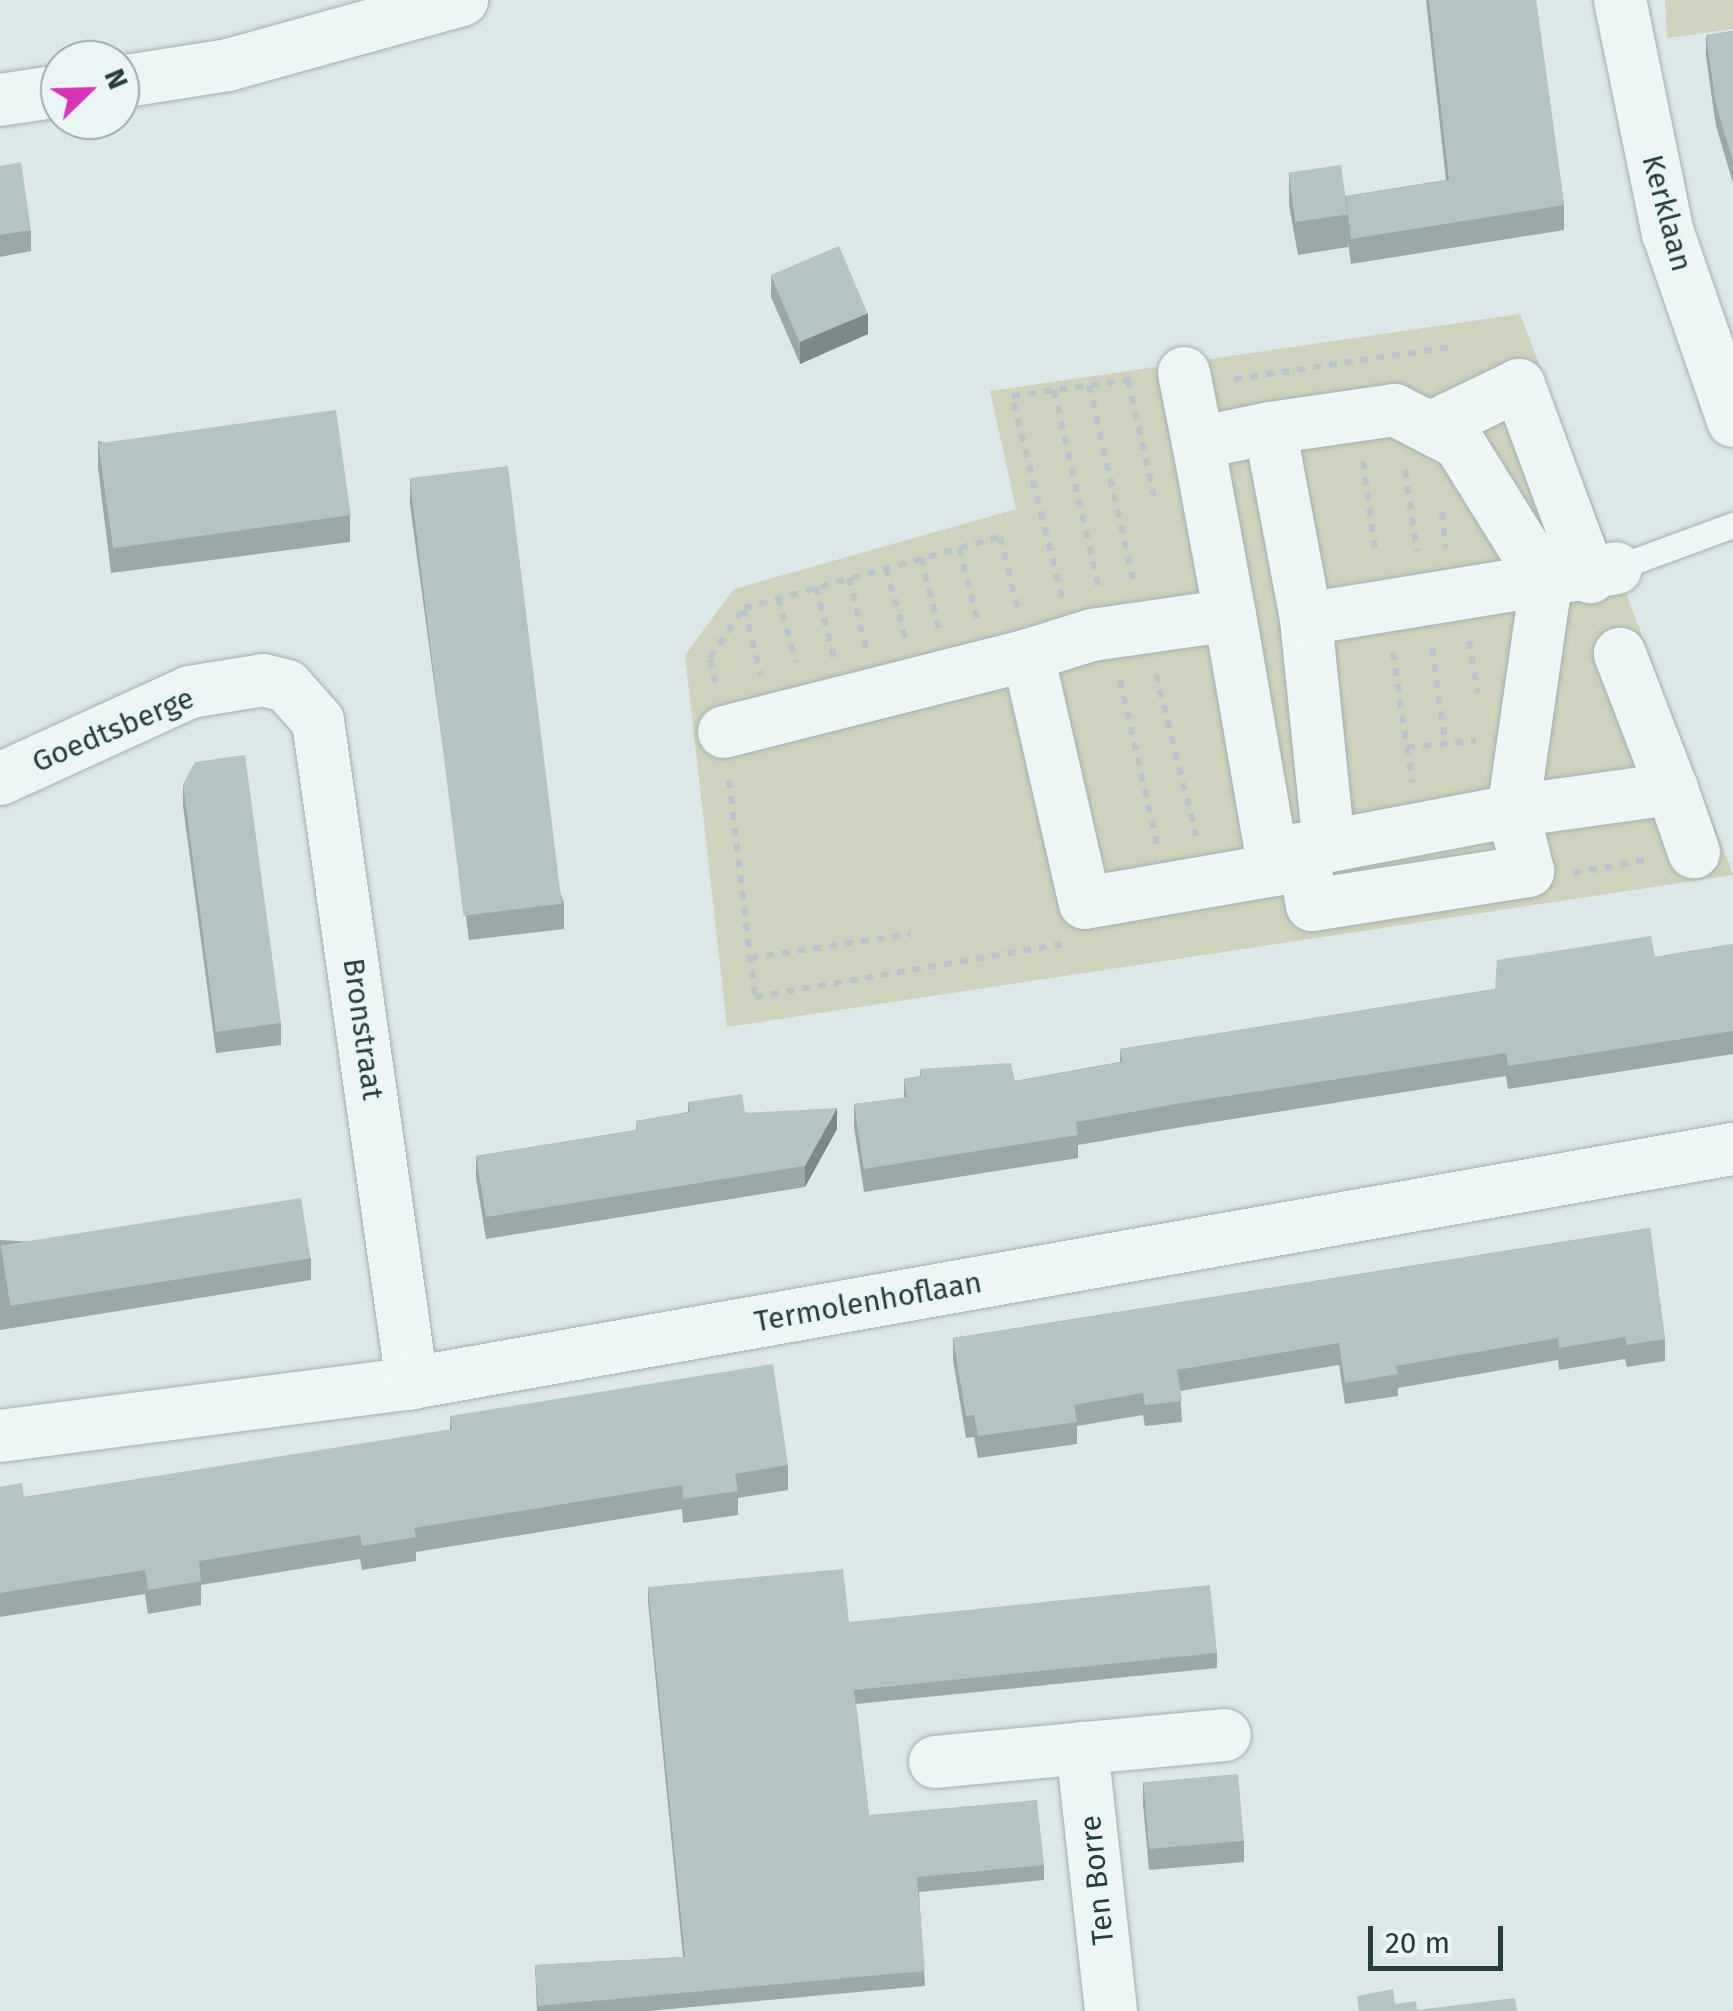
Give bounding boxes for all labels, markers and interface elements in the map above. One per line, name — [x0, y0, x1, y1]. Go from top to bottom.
north arrow — [40, 40, 140, 140]
text: N — [97, 64, 135, 94]
street label: Kerklaan — [1634, 151, 1700, 275]
street label: Goedtsberge — [27, 680, 199, 780]
street label: Bronstraat — [335, 956, 391, 1102]
street label: Termolenhoflaan — [751, 1264, 985, 1340]
street label: Ten Borre — [1072, 1813, 1122, 1947]
scale bar — [1373, 1906, 1508, 1968]
text: 20 m — [1385, 1925, 1450, 1961]

